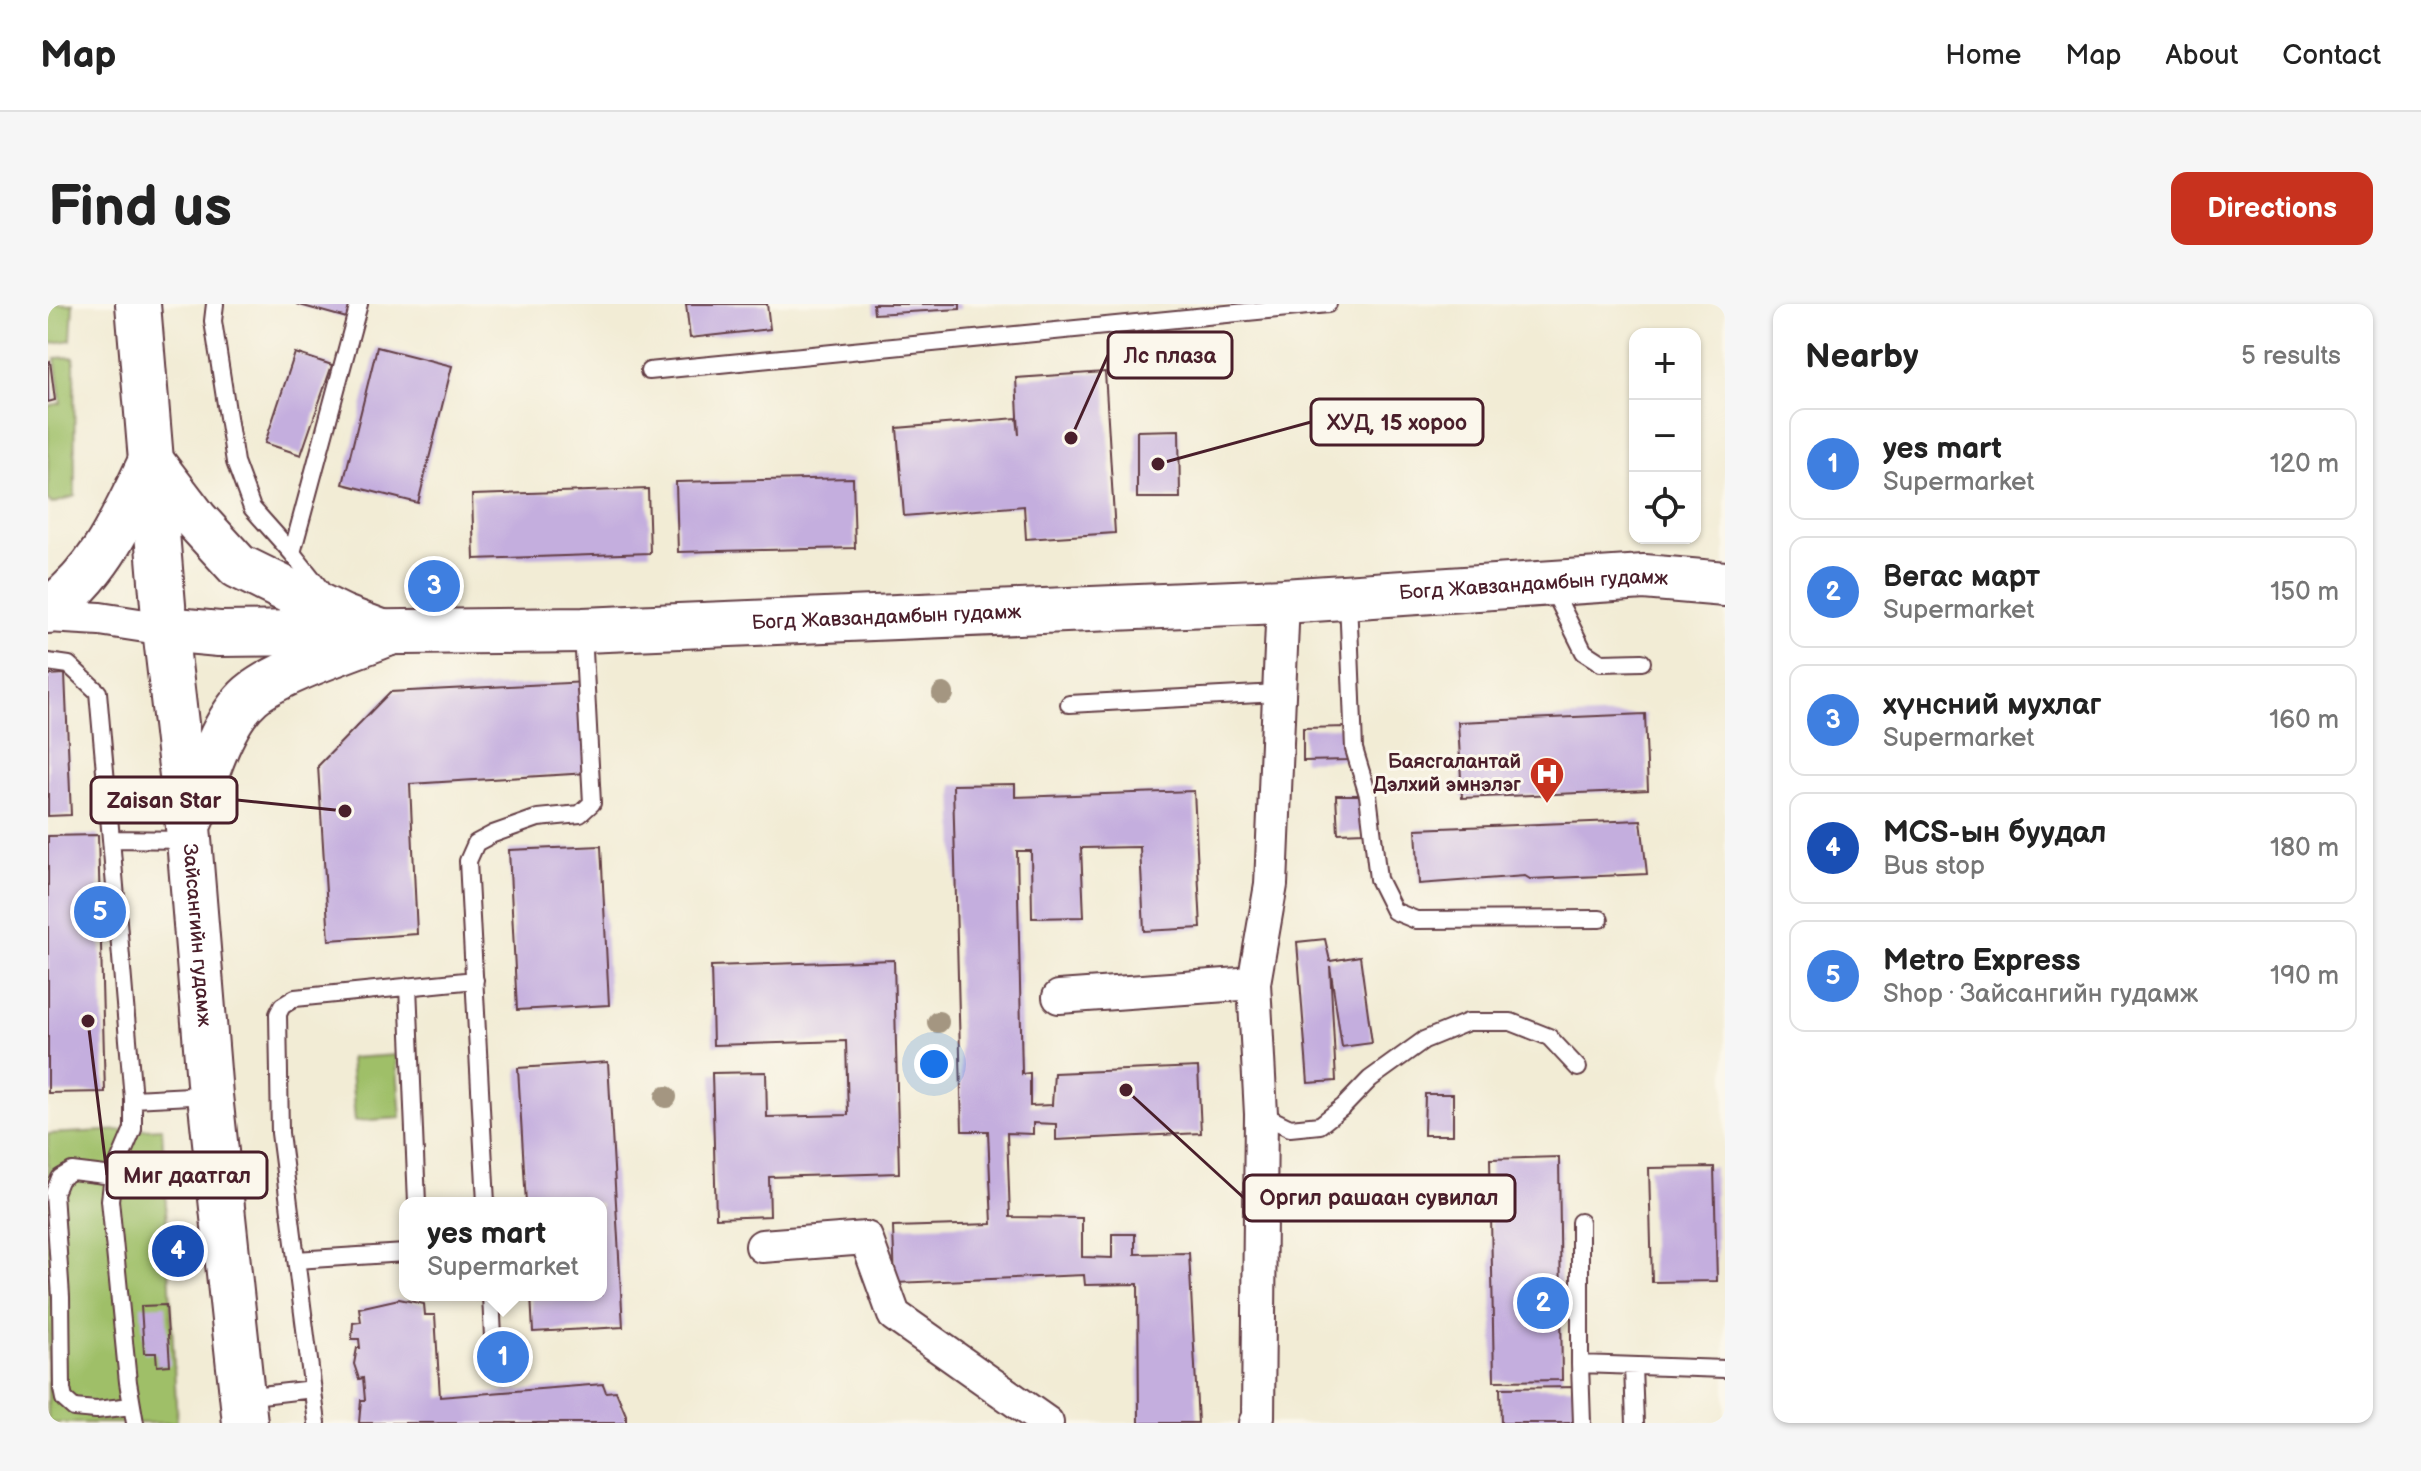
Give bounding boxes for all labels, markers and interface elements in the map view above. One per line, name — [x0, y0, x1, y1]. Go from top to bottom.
text: Map — [40, 33, 116, 78]
text: Home — [1945, 39, 2021, 72]
text: Map — [2065, 39, 2122, 72]
text: About — [2166, 39, 2238, 72]
text: Contact — [2282, 39, 2381, 72]
button: Directions — [2171, 172, 2373, 245]
text: Find us — [48, 175, 232, 242]
map controls — [1629, 328, 1701, 544]
button: + — [1629, 328, 1701, 400]
callout: Лс плаза — [1108, 332, 1232, 378]
text: Nearby — [1805, 336, 1919, 377]
text: 5 results — [2241, 341, 2341, 372]
text: Лс плаза — [1123, 343, 1216, 370]
callout: ХУД, 15 хороо — [1311, 399, 1483, 445]
button: − — [1629, 400, 1701, 472]
text: ХУД, 15 хороо — [1326, 410, 1467, 437]
text: yes mart — [1883, 431, 2002, 467]
text: 1 — [1828, 449, 1838, 480]
text: 120 m — [2270, 449, 2339, 480]
text: Supermarket — [1883, 467, 2034, 498]
button: locate — [1629, 472, 1701, 544]
pin: 3 — [408, 556, 460, 616]
text: Вегас март — [1883, 559, 2040, 595]
street label: Богд Жавзандамбын гудамж — [1398, 565, 1669, 605]
text: 2 — [1825, 577, 1841, 608]
text: 150 m — [2270, 577, 2339, 608]
text: Supermarket — [1883, 595, 2034, 626]
street label: Богд Жавзандамбын гудамж — [751, 600, 1022, 635]
text: хүнсний мухлаг — [1883, 687, 2101, 723]
text: 3 — [1825, 705, 1841, 736]
text: 160 m — [2269, 705, 2339, 736]
text: Supermarket — [1883, 723, 2034, 754]
place label: Баясгалантай Дэлхий эмнэлэг — [1373, 750, 1521, 797]
hospital icon: Баясгалантай Дэлхий эмнэлэг — [1528, 755, 1566, 805]
callout: Zaisan Star — [91, 777, 237, 823]
text: Zaisan Star — [107, 788, 222, 815]
text: MCS-ын буудал — [1883, 815, 2106, 851]
text: 4 — [1825, 833, 1841, 864]
text: 180 m — [2270, 833, 2339, 864]
street label: Зайсангийн гудамж — [177, 843, 216, 1028]
text: Bus stop — [1883, 851, 1985, 882]
pin: 5 — [74, 882, 126, 942]
text: Metro Express — [1883, 943, 2081, 979]
text: 5 — [1825, 961, 1841, 992]
text: 190 m — [2270, 961, 2339, 992]
text: Shop · Зайсангийн гудамж — [1883, 979, 2198, 1010]
your location — [914, 1044, 954, 1084]
callout: Миг даатгал — [107, 1152, 267, 1198]
text: Миг даатгал — [123, 1163, 251, 1190]
callout: Оргил рашаан сувилал — [1244, 1175, 1515, 1221]
text: Оргил рашаан сувилал — [1259, 1185, 1499, 1212]
popup — [399, 1197, 607, 1301]
text: yes mart — [427, 1216, 546, 1252]
pin: 4 — [152, 1221, 204, 1281]
text: Supermarket — [427, 1252, 579, 1283]
pin: 2 — [1517, 1273, 1569, 1333]
pin: 1 — [477, 1327, 529, 1387]

